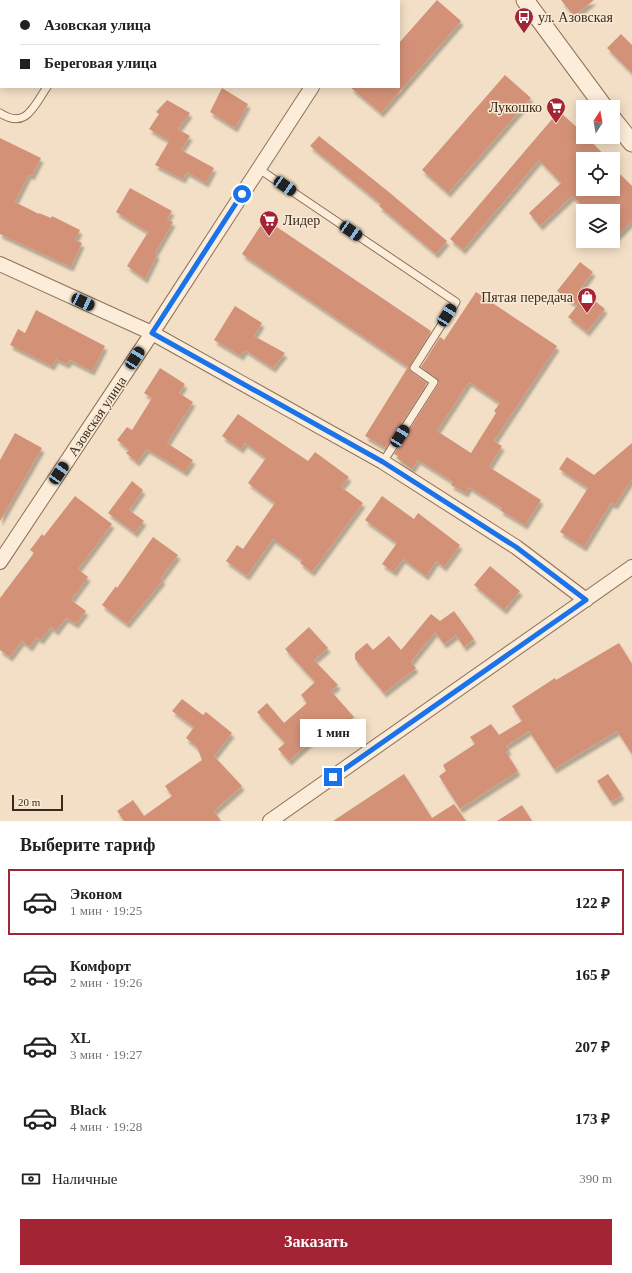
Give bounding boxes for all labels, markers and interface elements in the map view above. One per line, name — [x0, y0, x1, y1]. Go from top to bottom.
bus stop icon: ул. Азовская — [513, 6, 535, 34]
place label: ул. Азовская — [538, 10, 613, 25]
text: Азовская улица — [44, 17, 151, 33]
text: Береговая улица — [44, 55, 157, 71]
supermarket icon: Лукошко — [545, 96, 567, 124]
place label: Лукошко — [489, 100, 542, 115]
north arrow — [576, 100, 620, 144]
map controls — [576, 100, 620, 248]
button: locate — [576, 152, 620, 196]
car — [272, 174, 298, 198]
route start — [233, 185, 251, 203]
button: layers — [576, 204, 620, 248]
supermarket icon: Лидер — [258, 209, 280, 237]
place label: Лидер — [283, 213, 320, 228]
car — [338, 219, 364, 243]
shop icon: Пятая передача — [576, 286, 598, 314]
place label: Пятая передача — [481, 290, 574, 305]
car — [70, 291, 96, 313]
car — [436, 302, 458, 328]
car — [123, 345, 147, 371]
street label: Азовская улица — [65, 373, 130, 459]
car — [389, 423, 411, 449]
car — [47, 460, 71, 486]
callout: 1 мин — [300, 719, 366, 747]
text: 1 мин — [316, 725, 350, 740]
route end — [324, 768, 342, 786]
scale bar — [12, 793, 63, 812]
text: 20 m — [18, 796, 40, 808]
text: Выберите тариф — [20, 835, 155, 855]
icon: car — [22, 884, 58, 920]
text: Эконом — [70, 886, 122, 902]
text: 122 ₽ — [575, 895, 610, 911]
text: 1 мин · 19:25 — [70, 903, 142, 918]
icon: car — [22, 956, 58, 992]
text: Комфорт — [70, 958, 131, 974]
text: 165 ₽ — [575, 967, 610, 983]
text: 2 мин · 19:26 — [70, 975, 142, 990]
icon: car — [22, 1028, 58, 1064]
text: XL — [70, 1030, 91, 1046]
text: 207 ₽ — [575, 1039, 610, 1055]
text: 3 мин · 19:27 — [70, 1047, 142, 1062]
icon: car — [22, 1100, 58, 1136]
text: Black — [70, 1102, 107, 1118]
text: 173 ₽ — [575, 1111, 610, 1127]
text: 4 мин · 19:28 — [70, 1119, 142, 1134]
icon: cash — [20, 1168, 42, 1190]
text: Наличные — [52, 1171, 117, 1187]
text: 390 m — [579, 1171, 612, 1186]
button: Заказать — [20, 1219, 612, 1265]

